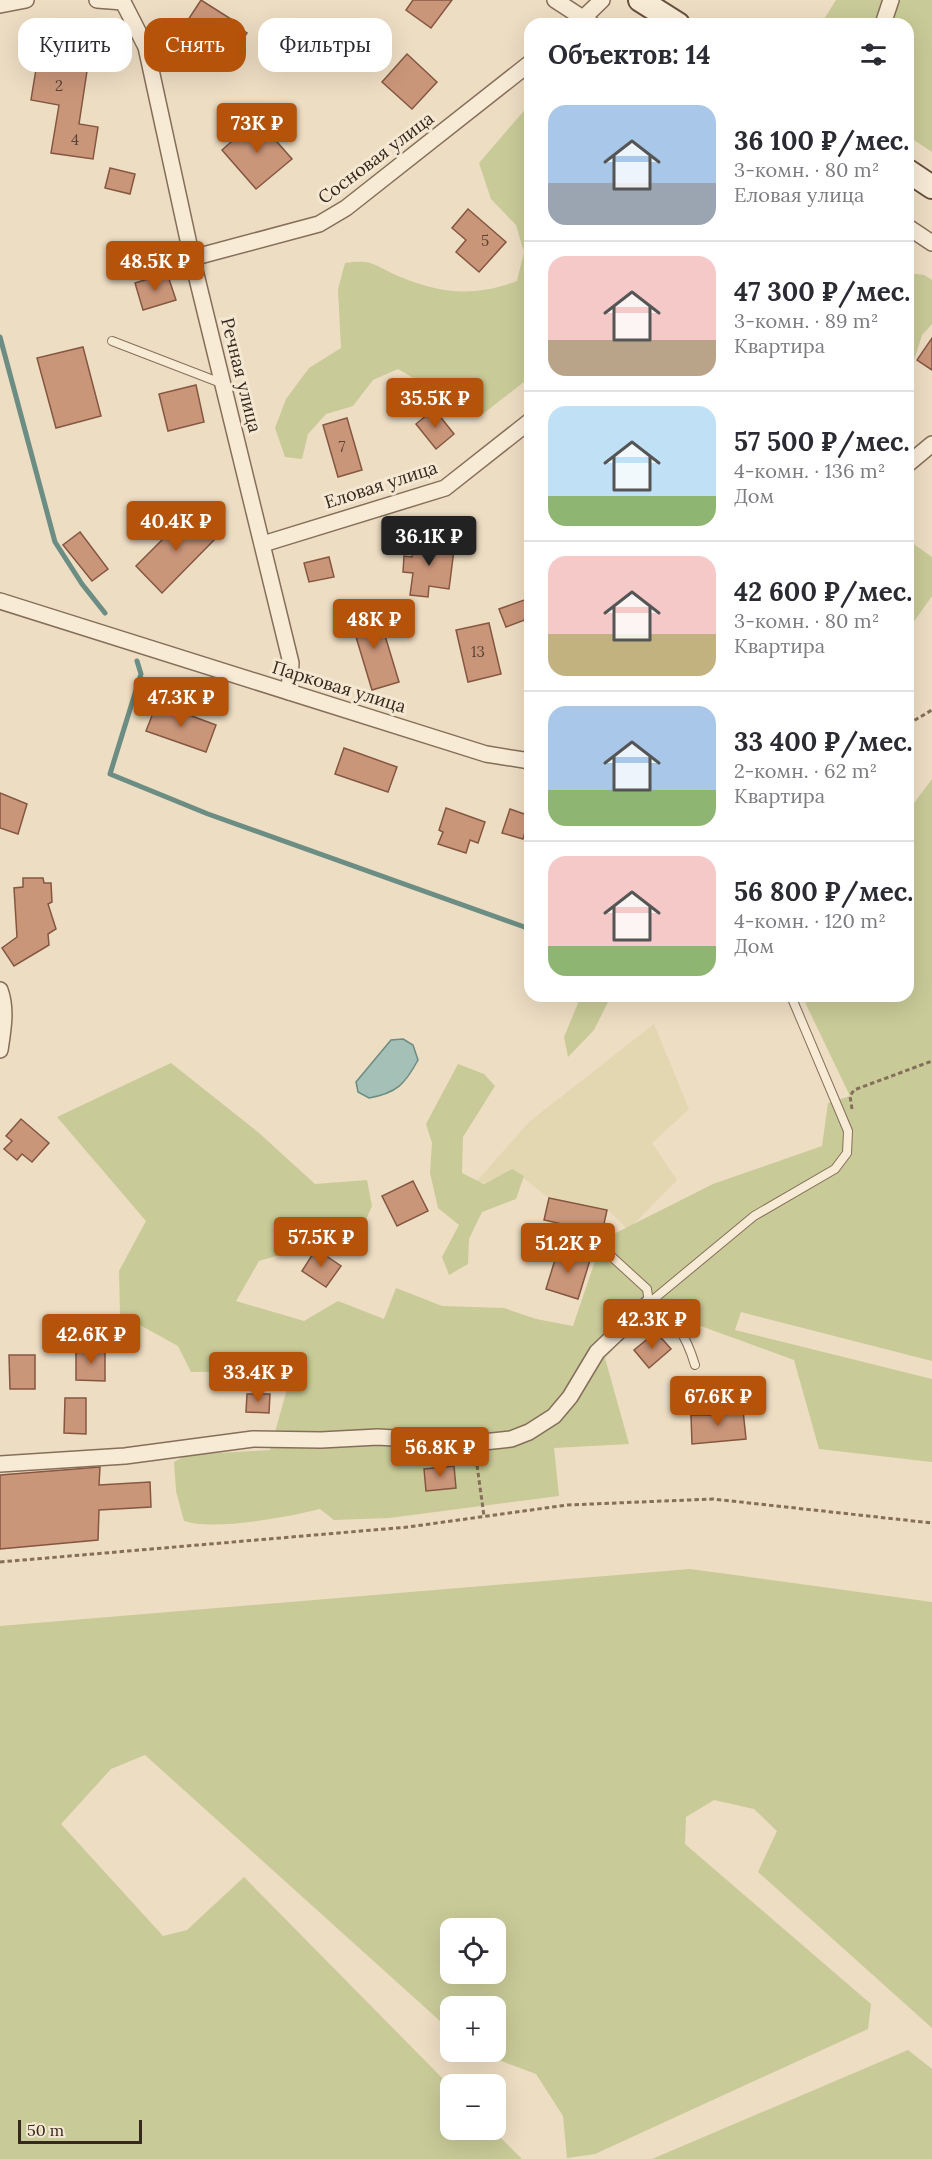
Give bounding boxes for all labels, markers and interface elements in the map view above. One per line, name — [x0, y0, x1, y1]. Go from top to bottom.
chip: Купить — [18, 18, 132, 72]
chip: Снять — [144, 18, 246, 72]
chip: Фильтры — [258, 18, 392, 72]
text: Объектов: 14 — [548, 38, 710, 71]
icon: filters — [857, 38, 890, 71]
house number: 2 — [55, 76, 63, 95]
pin: 73K ₽ — [215, 103, 299, 154]
street label: Сосновая улица — [313, 106, 438, 209]
text: 73K ₽ — [231, 110, 283, 135]
text: 36 100 ₽/мес. — [734, 124, 909, 157]
icon: home — [596, 129, 668, 201]
house number: 4 — [71, 130, 79, 149]
text: 3-комн. · 80 m² — [734, 157, 879, 182]
text: Еловая улица — [734, 182, 864, 207]
house number: 5 — [481, 231, 489, 250]
pin: 48.5K ₽ — [100, 241, 210, 292]
text: 48.5K ₽ — [120, 248, 190, 273]
text: 47 300 ₽/мес. — [734, 275, 910, 308]
icon: home — [596, 280, 668, 352]
text: 3-комн. · 89 m² — [734, 308, 878, 333]
street label: Речная улица — [216, 315, 267, 435]
text: Квартира — [734, 333, 825, 358]
pin: 35.5K ₽ — [380, 378, 490, 429]
text: 35.5K ₽ — [400, 385, 470, 410]
text: 57 500 ₽/мес. — [734, 425, 910, 458]
icon: home — [596, 430, 668, 502]
house number: 7 — [339, 437, 346, 456]
street label: Еловая улица — [321, 455, 440, 514]
text: 4-комн. · 136 m² — [734, 458, 885, 483]
text: Дом — [734, 483, 774, 508]
pin: 40.4K ₽ — [121, 501, 231, 552]
text: 40.4K ₽ — [141, 508, 211, 533]
pin: 36.1K ₽ — [374, 516, 484, 567]
text: 36.1K ₽ — [395, 523, 463, 548]
text: 42 600 ₽/мес. — [734, 575, 912, 608]
icon: home — [596, 580, 668, 652]
pin: 48K ₽ — [332, 599, 416, 650]
text: 48K ₽ — [347, 606, 401, 631]
text: 3-комн. · 80 m² — [734, 608, 879, 633]
text: Квартира — [734, 633, 825, 658]
house number: 13 — [471, 642, 485, 661]
street label: Парковая улица — [270, 655, 409, 718]
pin: 47.3K ₽ — [126, 677, 236, 728]
text: 47.3K ₽ — [148, 684, 214, 709]
text: 33 400 ₽/мес. — [734, 725, 913, 758]
icon: home — [596, 730, 668, 802]
text: 2-комн. · 62 m² — [734, 758, 877, 783]
text: Квартира — [734, 783, 825, 808]
text: 56 800 ₽/мес. — [734, 875, 913, 908]
icon: home — [596, 880, 668, 952]
text: 4-комн. · 120 m² — [734, 908, 886, 933]
text: Дом — [734, 933, 774, 958]
pin: 57.5K ₽ — [266, 1217, 376, 1268]
pin: 51.2K ₽ — [513, 1223, 623, 1274]
text: 57.5K ₽ — [288, 1224, 354, 1249]
text: 51.2K ₽ — [535, 1230, 601, 1255]
pin: 42.3K ₽ — [597, 1299, 707, 1350]
text: 42.3K ₽ — [617, 1306, 687, 1331]
pin: 42.6K ₽ — [36, 1314, 146, 1365]
text: 42.6K ₽ — [56, 1321, 126, 1346]
pin: 33.4K ₽ — [203, 1352, 313, 1403]
text: 33.4K ₽ — [223, 1359, 293, 1384]
pin: 67.6K ₽ — [663, 1376, 773, 1427]
text: 67.6K ₽ — [684, 1383, 752, 1408]
pin: 56.8K ₽ — [385, 1427, 495, 1478]
text: 56.8K ₽ — [405, 1434, 475, 1459]
map controls — [440, 1918, 506, 2140]
button: locate — [440, 1918, 506, 1984]
button: + — [440, 1996, 506, 2062]
button: − — [440, 2074, 506, 2140]
scale bar — [18, 2117, 142, 2144]
text: 50 m — [27, 2120, 64, 2140]

